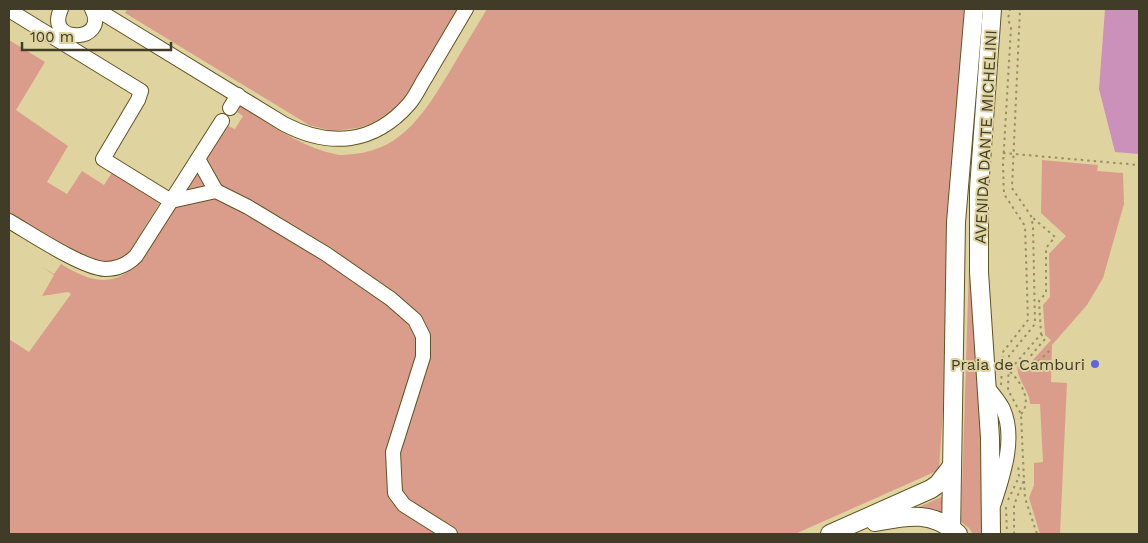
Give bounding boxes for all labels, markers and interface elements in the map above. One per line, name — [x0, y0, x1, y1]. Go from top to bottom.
scale bar — [22, 20, 171, 52]
text: 100 m — [30, 28, 74, 46]
street label: AVENIDA DANTE MICHELINI — [970, 30, 1001, 244]
place label: Praia de Camburi — [951, 355, 1085, 374]
marker: Praia de Camburi — [1089, 358, 1101, 370]

